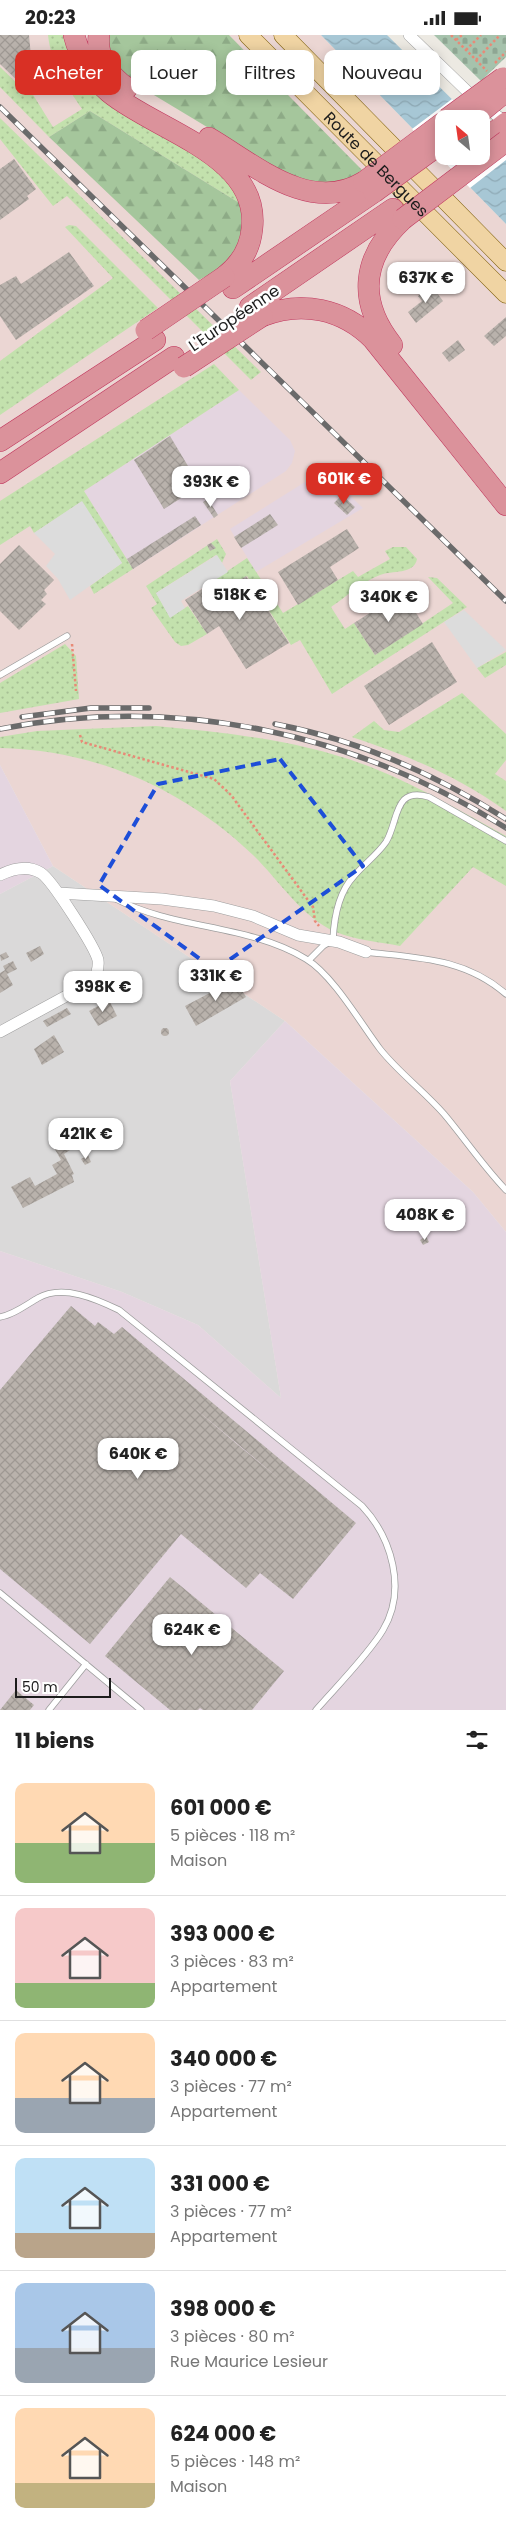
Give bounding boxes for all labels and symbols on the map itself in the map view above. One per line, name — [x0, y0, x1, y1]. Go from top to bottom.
street label: Route de Bergues — [319, 106, 434, 222]
north arrow — [435, 110, 490, 165]
pin: 637K € — [385, 261, 467, 304]
street label: L'Européenne — [184, 279, 284, 357]
pin: 601K € — [303, 463, 385, 505]
pin: 393K € — [170, 465, 252, 508]
pin: 518K € — [199, 579, 281, 621]
pin: 340K € — [348, 581, 430, 623]
pin: 331K € — [175, 959, 257, 1002]
pin: 398K € — [62, 971, 144, 1013]
pin: 421K € — [45, 1117, 127, 1160]
pin: 408K € — [384, 1199, 466, 1241]
pin: 640K € — [97, 1437, 179, 1480]
pin: 624K € — [151, 1613, 233, 1656]
scale bar — [15, 1675, 111, 1698]

